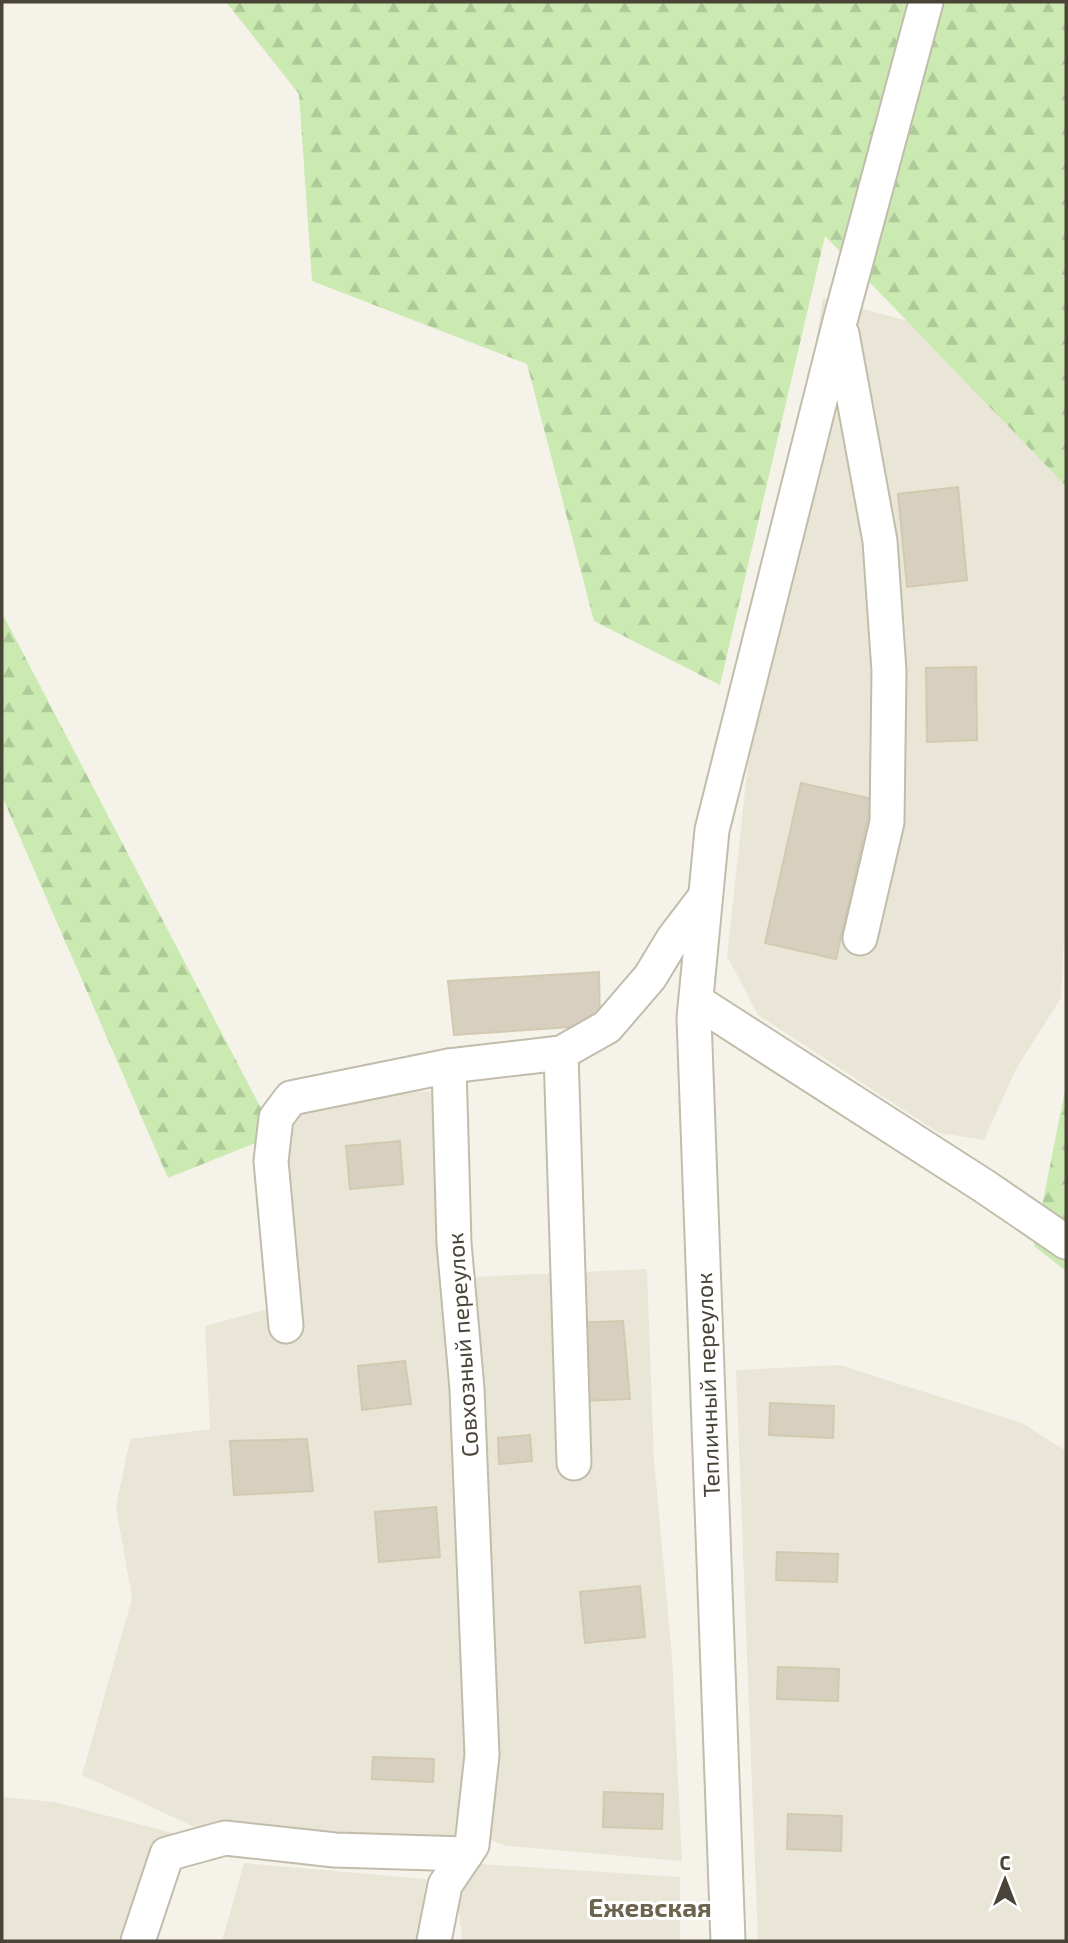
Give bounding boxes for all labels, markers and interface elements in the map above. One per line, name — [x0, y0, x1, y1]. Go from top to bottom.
street label: Совхозный переулок — [440, 1232, 485, 1458]
street label: Тепличный переулок — [689, 1272, 726, 1498]
north arrow — [970, 1845, 1040, 1915]
text: С — [999, 1851, 1011, 1874]
district label: Ежевская — [588, 1891, 712, 1922]

